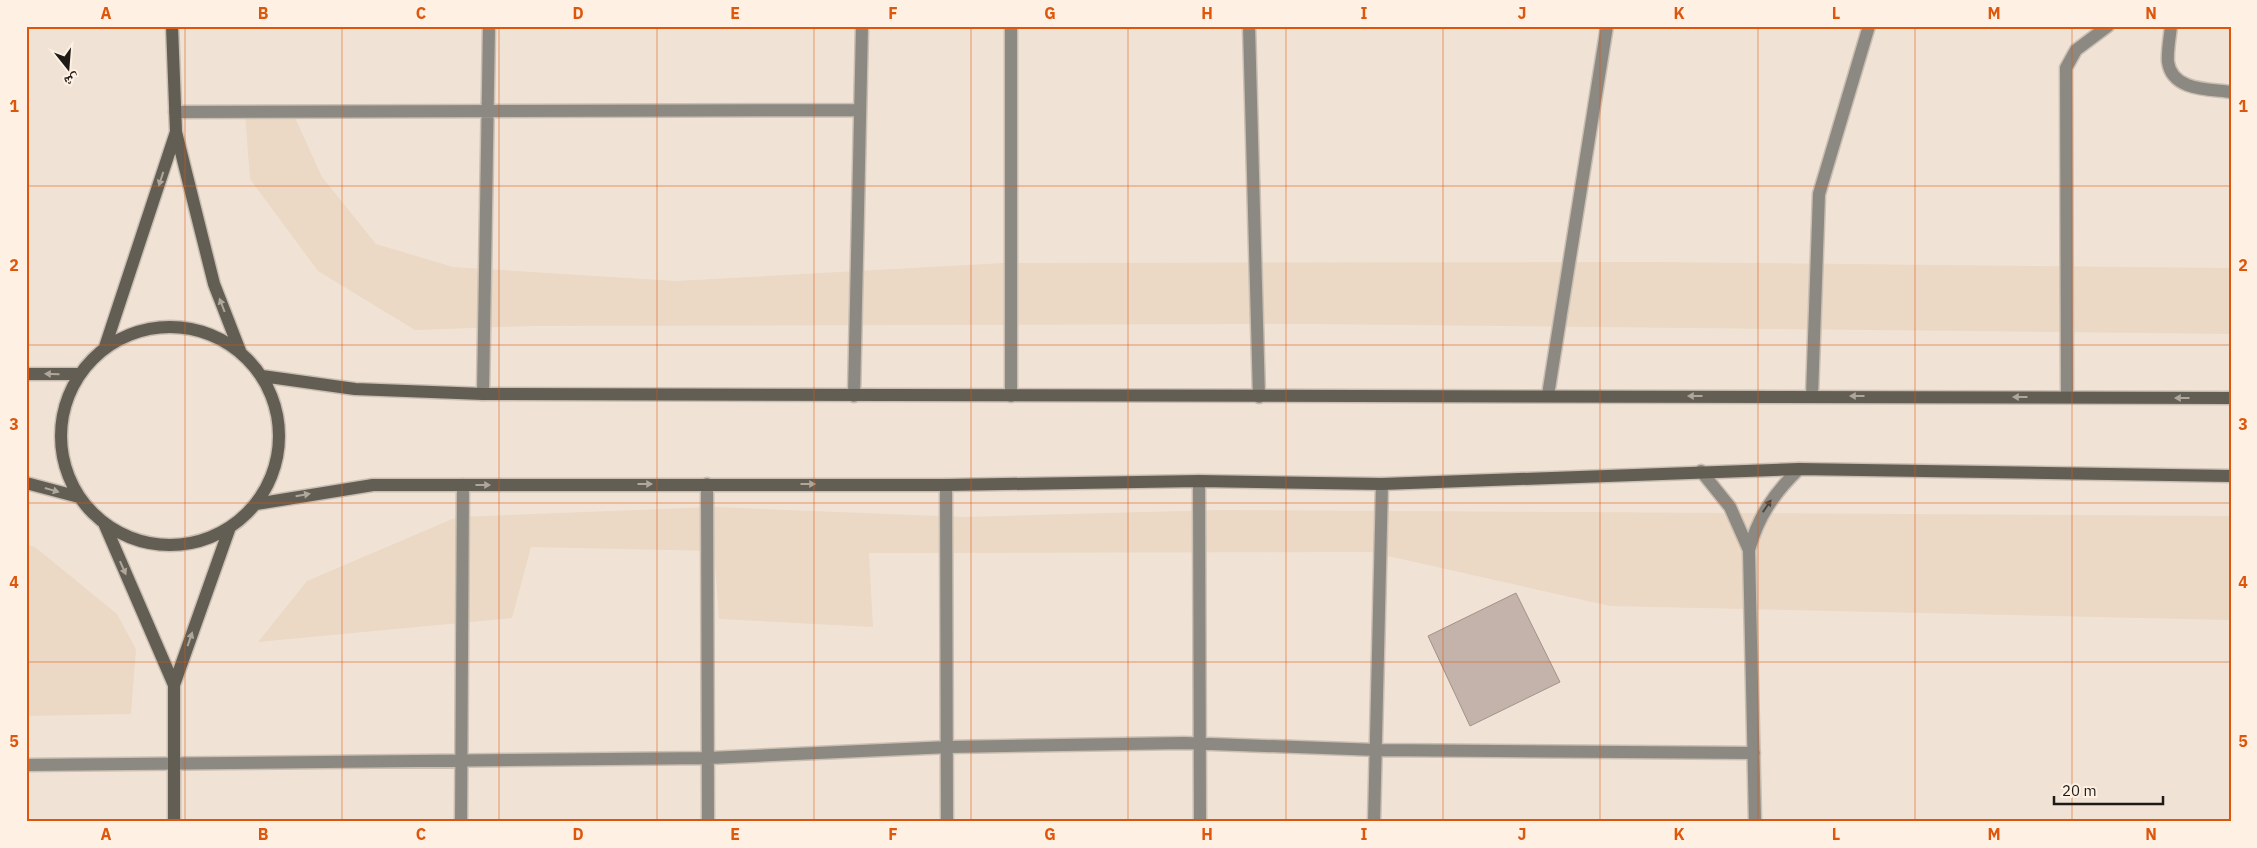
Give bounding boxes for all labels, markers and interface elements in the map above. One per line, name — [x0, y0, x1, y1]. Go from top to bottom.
text: A — [101, 3, 112, 23]
text: B — [258, 3, 269, 23]
text: C — [416, 3, 426, 23]
text: D — [572, 3, 584, 23]
text: E — [730, 3, 740, 23]
text: F — [888, 3, 898, 23]
text: G — [1044, 3, 1056, 23]
text: H — [1201, 3, 1213, 23]
text: I — [1361, 3, 1368, 23]
text: J — [1518, 3, 1526, 23]
text: K — [1673, 3, 1685, 23]
text: L — [1832, 3, 1840, 23]
text: M — [1987, 3, 2001, 23]
text: N — [2145, 3, 2157, 23]
north arrow — [42, 42, 92, 92]
text: ش — [62, 70, 82, 91]
text: 1 — [9, 96, 19, 116]
text: 1 — [2238, 96, 2248, 116]
one-way arrow — [157, 171, 164, 186]
text: 2 — [9, 255, 19, 275]
text: 2 — [2238, 255, 2248, 275]
one-way arrow — [218, 297, 226, 312]
one-way arrow — [44, 370, 60, 378]
one-way arrow — [1686, 391, 1702, 399]
one-way arrow — [1849, 392, 1865, 400]
one-way arrow — [2011, 393, 2027, 401]
one-way arrow — [2174, 394, 2190, 402]
text: 3 — [9, 414, 19, 434]
text: 3 — [2238, 414, 2248, 434]
one-way arrow — [638, 480, 654, 488]
one-way arrow — [800, 480, 816, 488]
one-way arrow — [475, 481, 491, 489]
one-way arrow — [45, 486, 60, 494]
one-way arrow — [296, 491, 311, 499]
one-way arrow — [1762, 499, 1772, 512]
one-way arrow — [120, 561, 128, 575]
text: 4 — [9, 572, 19, 592]
text: 4 — [2238, 572, 2248, 592]
one-way arrow — [187, 631, 194, 646]
text: 5 — [9, 731, 19, 751]
text: 5 — [2238, 731, 2248, 751]
scale bar — [2054, 773, 2163, 805]
text: 20 m — [2062, 781, 2097, 800]
text: A — [101, 824, 112, 844]
text: B — [258, 824, 269, 844]
text: C — [416, 824, 426, 844]
text: D — [572, 824, 584, 844]
text: E — [730, 824, 740, 844]
text: F — [888, 824, 898, 844]
text: G — [1044, 824, 1056, 844]
text: H — [1201, 824, 1213, 844]
text: I — [1361, 824, 1368, 844]
text: J — [1518, 824, 1526, 844]
text: K — [1673, 824, 1685, 844]
text: L — [1832, 824, 1840, 844]
text: M — [1987, 824, 2001, 844]
text: N — [2145, 824, 2157, 844]

